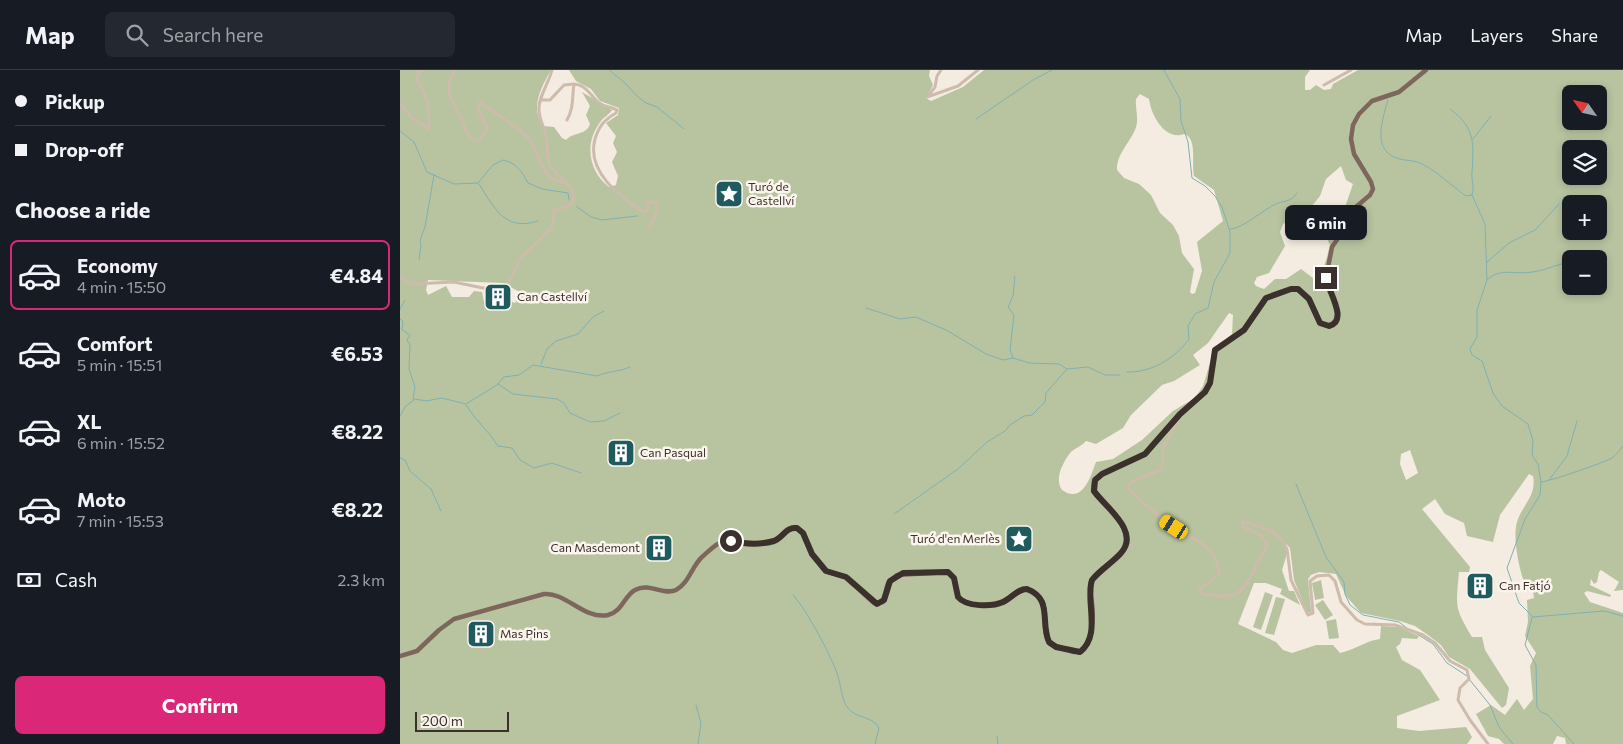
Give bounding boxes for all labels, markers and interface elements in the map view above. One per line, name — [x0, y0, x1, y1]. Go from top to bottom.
search box — [105, 12, 455, 57]
text: Map — [25, 20, 75, 49]
icon: search — [123, 21, 151, 49]
text: Search here — [163, 23, 263, 46]
text: Map — [1405, 24, 1442, 46]
text: Layers — [1470, 24, 1523, 46]
text: Share — [1551, 24, 1598, 46]
north arrow — [1562, 85, 1608, 130]
map controls — [1562, 85, 1607, 295]
text: Pickup — [45, 90, 105, 113]
text: Drop-off — [45, 138, 124, 161]
button: layers — [1562, 140, 1607, 185]
place icon: Turó de Castellví — [714, 179, 744, 209]
place label: Turó de Castellví — [748, 179, 795, 207]
button: + — [1562, 195, 1607, 240]
text: Choose a ride — [15, 196, 150, 223]
callout: 6 min — [1285, 206, 1367, 240]
text: 6 min — [1306, 213, 1346, 232]
button: − — [1562, 250, 1607, 295]
icon: car — [17, 253, 62, 298]
text: Economy — [77, 254, 158, 277]
text: €4.84 — [330, 264, 383, 287]
route end — [1315, 267, 1337, 289]
text: 4 min · 15:50 — [77, 277, 166, 296]
building icon: Can Castellví — [483, 282, 513, 312]
place label: Can Castellví — [517, 289, 588, 303]
icon: car — [17, 331, 62, 376]
text: Comfort — [77, 332, 153, 355]
text: €6.53 — [331, 342, 383, 365]
text: 5 min · 15:51 — [77, 355, 162, 374]
icon: car — [17, 409, 62, 454]
text: XL — [77, 410, 102, 433]
text: €8.22 — [331, 420, 383, 443]
text: 6 min · 15:52 — [77, 433, 165, 452]
building icon: Can Pasqual — [606, 438, 636, 468]
place label: Can Pasqual — [640, 445, 706, 459]
icon: car — [17, 487, 62, 532]
text: Moto — [77, 488, 126, 511]
text: €8.22 — [331, 498, 383, 521]
text: 7 min · 15:53 — [77, 511, 164, 530]
car — [1157, 513, 1190, 541]
place icon: Turó d'en Merlès — [1004, 524, 1034, 554]
route start — [720, 530, 742, 552]
place label: Turó d'en Merlès — [910, 531, 1000, 545]
building icon: Can Masdemont — [644, 533, 674, 563]
place label: Can Masdemont — [551, 540, 640, 554]
icon: cash — [15, 566, 43, 594]
text: Cash — [55, 568, 97, 591]
text: 2.3 km — [338, 570, 385, 589]
building icon: Can Fatjó — [1465, 571, 1495, 601]
place label: Can Fatjó — [1499, 578, 1551, 592]
building icon: Mas Pins — [466, 619, 496, 649]
place label: Mas Pins — [500, 626, 548, 640]
button: Confirm — [15, 676, 385, 734]
scale bar — [415, 709, 509, 732]
text: 200 m — [422, 712, 463, 729]

